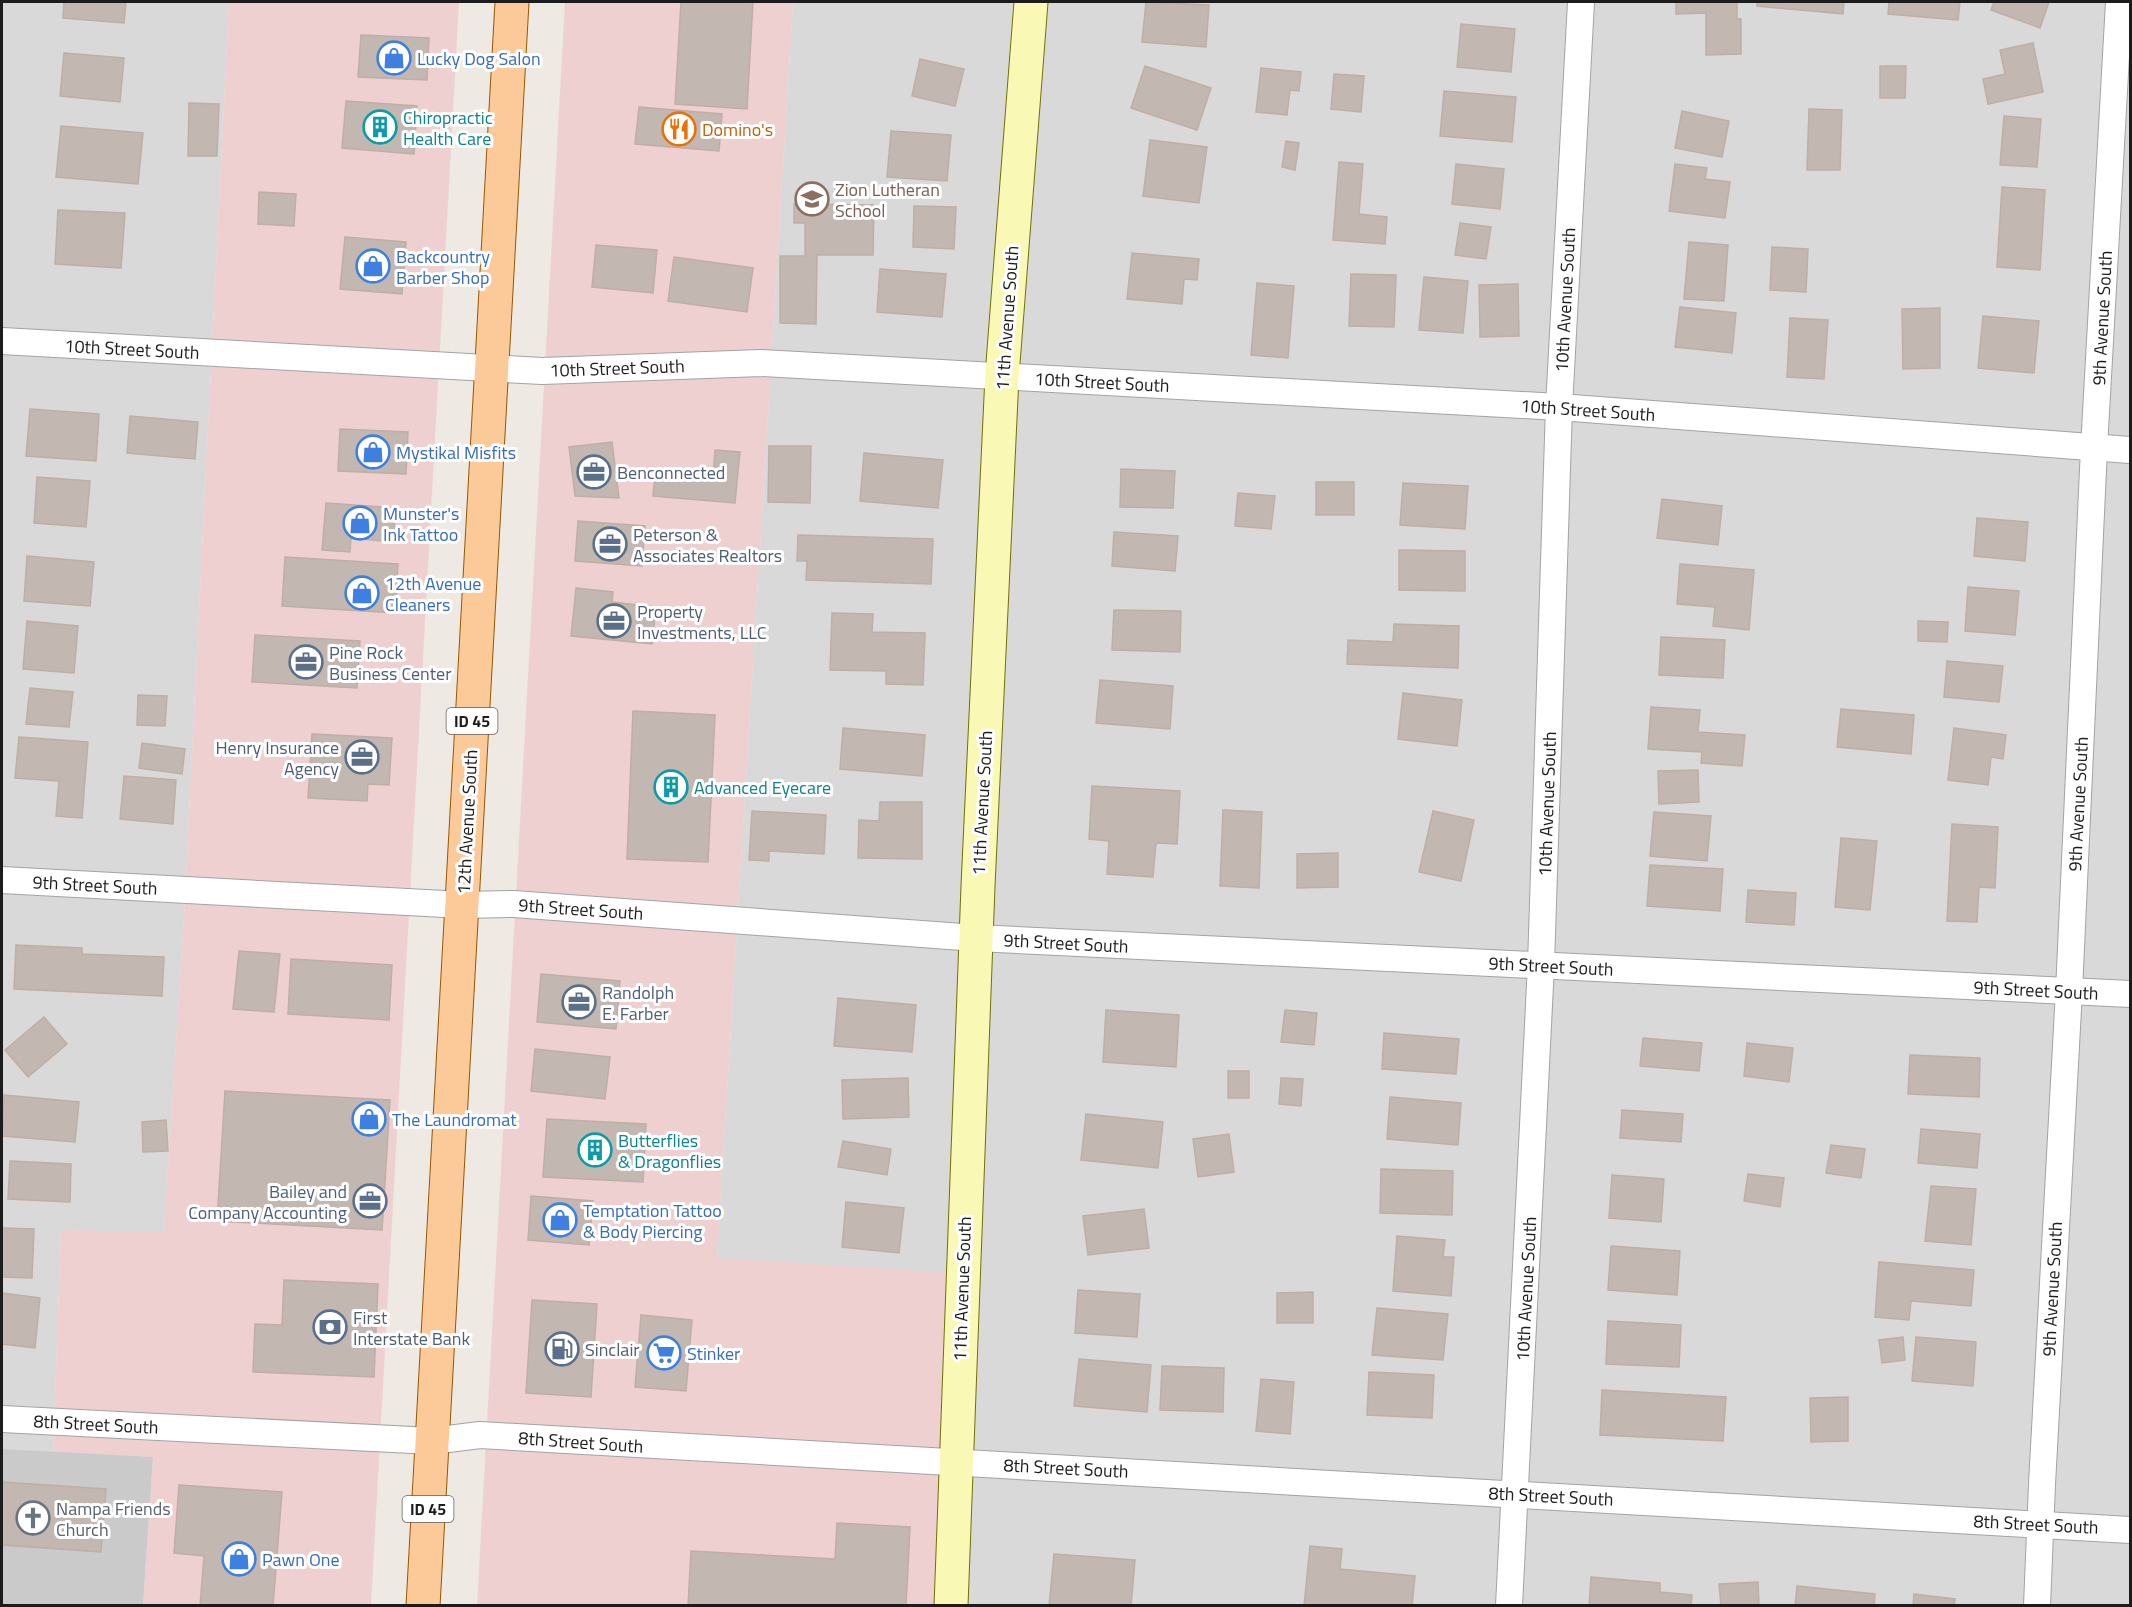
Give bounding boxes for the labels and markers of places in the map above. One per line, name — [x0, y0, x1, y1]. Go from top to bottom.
shop icon: Lucky Dog Salon — [376, 40, 412, 76]
place label: Lucky Dog Salon — [417, 45, 541, 72]
place label: Chiropractic Health Care — [403, 104, 493, 152]
building icon: Chiropractic Health Care — [362, 109, 398, 145]
restaurant icon: Domino's — [661, 111, 697, 147]
place label: Domino's — [702, 116, 773, 143]
place label: Zion Lutheran School — [835, 176, 940, 224]
school or university icon: Zion Lutheran School — [794, 181, 830, 217]
place label: Backcountry Barber Shop — [396, 243, 490, 291]
shop icon: Backcountry Barber Shop — [355, 248, 391, 284]
shop icon: Mystikal Misfits — [355, 434, 391, 470]
place label: Mystikal Misfits — [396, 439, 516, 466]
office icon: Benconnected — [576, 454, 612, 490]
place label: Benconnected — [617, 459, 725, 486]
place label: Munster's Ink Tattoo — [383, 500, 459, 548]
shop icon: Munster's Ink Tattoo — [342, 505, 378, 541]
place label: Peterson & Associates Realtors — [633, 521, 782, 569]
office icon: Peterson & Associates Realtors — [592, 526, 628, 562]
place label: 12th Avenue Cleaners — [385, 570, 481, 618]
shop icon: 12th Avenue Cleaners — [344, 575, 380, 611]
place label: Property Investments, LLC — [637, 598, 767, 646]
office icon: Property Investments, LLC — [596, 603, 632, 639]
place label: Pine Rock Business Center — [329, 639, 451, 687]
office icon: Pine Rock Business Center — [288, 644, 324, 680]
place label: Henry Insurance Agency — [216, 734, 339, 782]
office icon: Henry Insurance Agency — [344, 739, 380, 775]
building icon: Advanced Eyecare — [653, 769, 689, 805]
place label: Advanced Eyecare — [694, 774, 831, 801]
place label: Randolph E. Farber — [602, 979, 674, 1027]
office icon: Randolph E. Farber — [561, 984, 597, 1020]
shop icon: The Laundromat — [351, 1101, 387, 1137]
place label: The Laundromat — [392, 1106, 517, 1133]
place label: Butterflies & Dragonflies — [618, 1127, 721, 1175]
building icon: Butterflies & Dragonflies — [577, 1132, 613, 1168]
place label: Bailey and Company Accounting — [188, 1178, 347, 1226]
office icon: Bailey and Company Accounting — [352, 1183, 388, 1219]
place label: Temptation Tattoo & Body Piercing — [583, 1197, 722, 1245]
shop icon: Temptation Tattoo & Body Piercing — [542, 1202, 578, 1238]
place label: First Interstate Bank — [353, 1304, 471, 1352]
bank icon: First Interstate Bank — [312, 1309, 348, 1345]
fuel station icon: Sinclair — [544, 1331, 580, 1367]
supermarket icon: Stinker — [646, 1335, 682, 1371]
place label: Sinclair — [585, 1336, 640, 1363]
place label: Stinker — [687, 1340, 740, 1367]
place label: Nampa Friends Church — [56, 1495, 171, 1543]
church icon: Nampa Friends Church — [15, 1500, 51, 1536]
shop icon: Pawn One — [221, 1541, 257, 1577]
place label: Pawn One — [262, 1546, 340, 1573]

